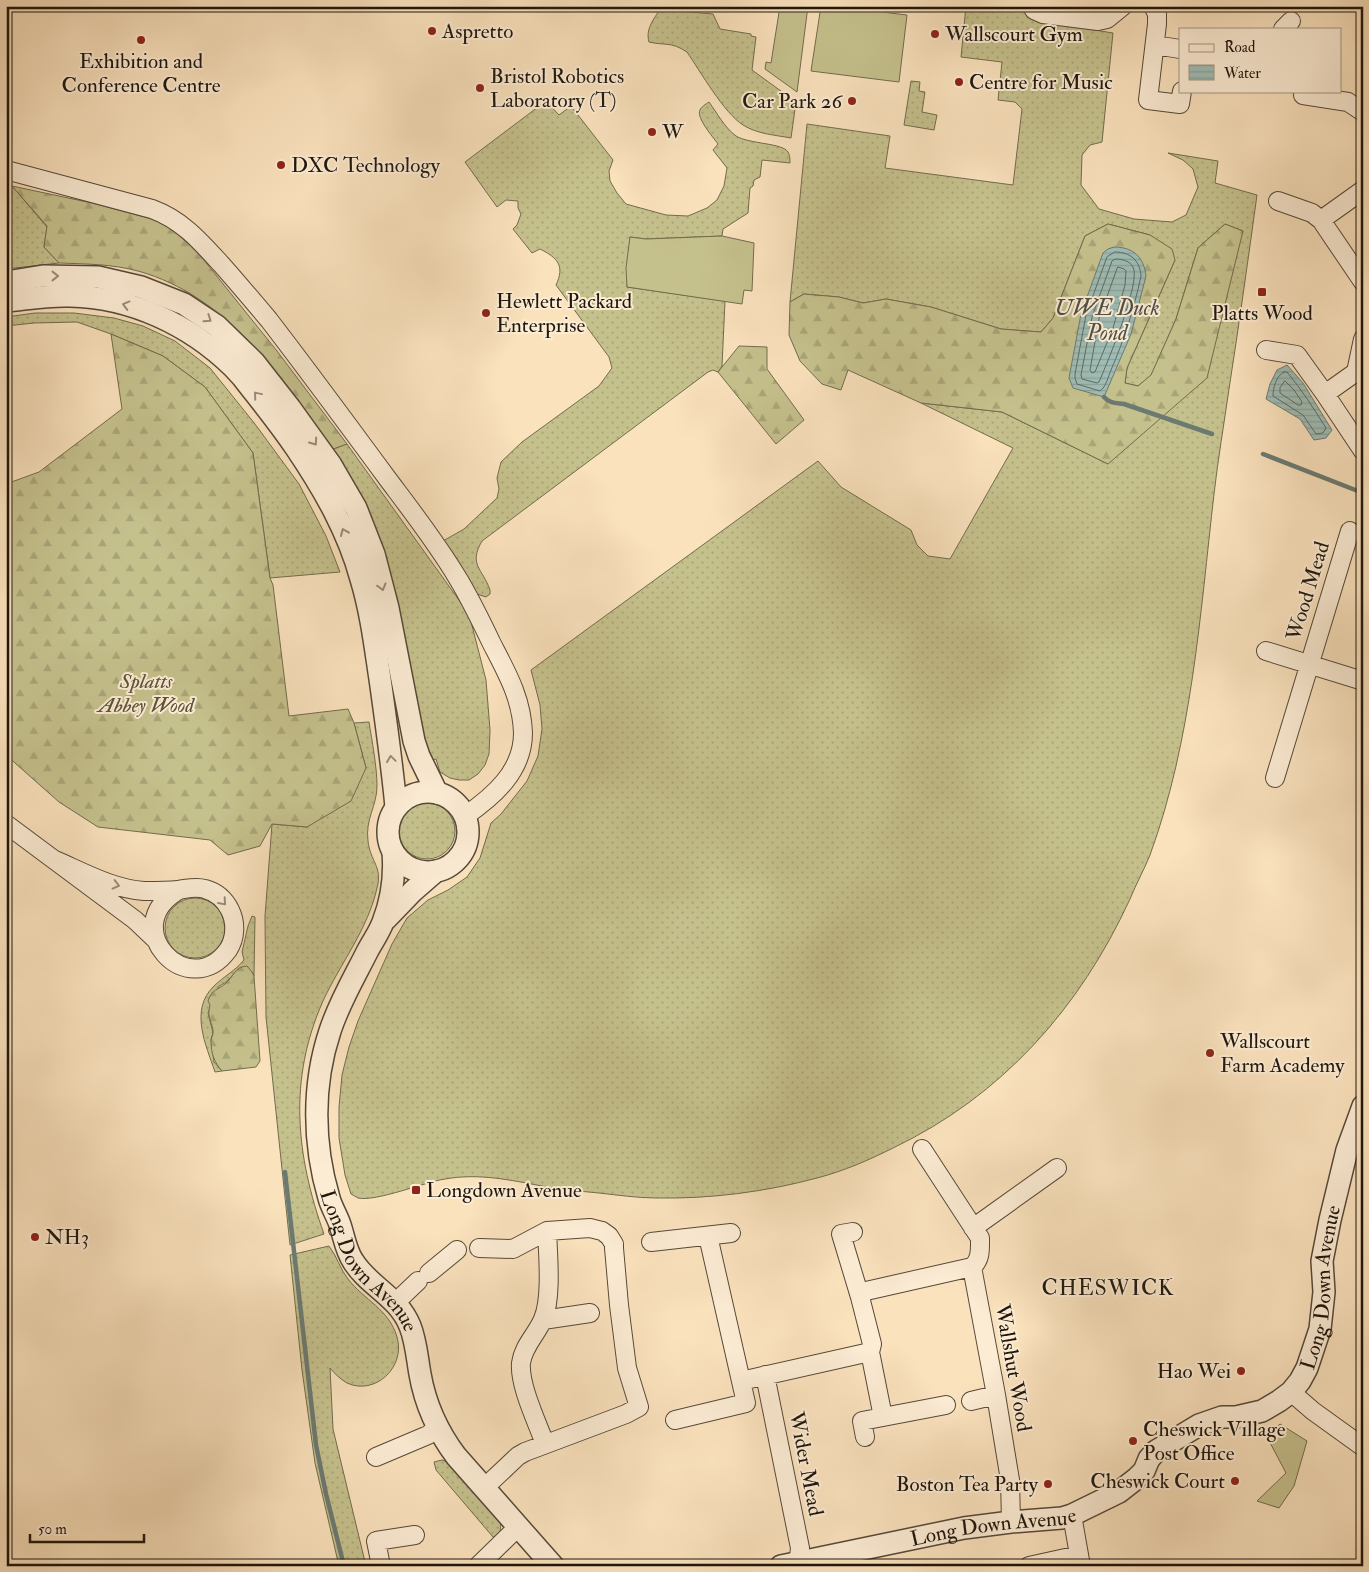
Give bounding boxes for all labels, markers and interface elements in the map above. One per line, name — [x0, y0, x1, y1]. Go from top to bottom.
place label: Aspretto — [441, 18, 513, 45]
place label: Wallscourt Gym — [944, 21, 1083, 48]
marker: Aspretto — [426, 25, 438, 37]
marker: Wallscourt Gym — [929, 28, 941, 40]
legend — [1179, 28, 1342, 92]
marker: Exhibition and Conference Centre — [135, 34, 147, 46]
text: Road — [1224, 38, 1256, 57]
place label: Exhibition and Conference Centre — [62, 48, 221, 99]
place label: Bristol Robotics Laboratory (T) — [490, 63, 624, 114]
text: Water — [1223, 64, 1261, 83]
place label: Centre for Music — [969, 69, 1113, 96]
marker: Centre for Music — [953, 76, 965, 88]
marker: Bristol Robotics Laboratory (T) — [474, 82, 486, 94]
place label: Car Park 26 — [742, 88, 843, 115]
marker: Car Park 26 — [846, 95, 858, 107]
place label: W — [661, 119, 684, 146]
marker: W — [646, 126, 658, 138]
place label: DXC Technology — [291, 152, 441, 179]
marker: DXC Technology — [275, 159, 287, 171]
one-way arrow — [51, 271, 59, 281]
marker: Platts Wood — [1256, 286, 1268, 298]
place label: Hewlett Packard Enterprise — [496, 288, 633, 339]
water label: UWE Duck Pond — [1054, 294, 1160, 347]
one-way arrow — [121, 300, 130, 311]
place label: Platts Wood — [1211, 300, 1313, 327]
marker: Hewlett Packard Enterprise — [480, 307, 492, 319]
one-way arrow — [203, 313, 212, 323]
one-way arrow — [254, 392, 262, 401]
one-way arrow — [308, 436, 317, 445]
one-way arrow — [339, 528, 350, 537]
street label: Wood Mead — [1280, 538, 1336, 645]
one-way arrow — [377, 583, 387, 591]
park label: Splatts Abbey Wood — [96, 668, 195, 719]
one-way arrow — [386, 754, 397, 762]
one-way arrow — [112, 879, 121, 890]
one-way arrow — [218, 896, 227, 905]
place label: Wallscourt Farm Academy — [1219, 1028, 1345, 1079]
marker: Wallscourt Farm Academy — [1204, 1047, 1216, 1059]
place label: Longdown Avenue — [426, 1177, 582, 1204]
marker: Longdown Avenue — [410, 1184, 422, 1196]
street label: Long Down Avenue — [314, 1187, 424, 1335]
street label: Long Down Avenue — [1294, 1202, 1347, 1373]
place label: NH3 — [45, 1224, 89, 1251]
marker: NH3 — [29, 1231, 41, 1243]
district label: CHESWICK — [1042, 1274, 1174, 1302]
street label: Wallshut Wood — [988, 1301, 1038, 1435]
place label: Hao Wei — [1157, 1358, 1231, 1385]
marker: Hao Wei — [1235, 1365, 1247, 1377]
street label: Wider Mead — [782, 1408, 829, 1519]
place label: Cheswick Village Post Office — [1143, 1416, 1286, 1467]
marker: Cheswick Village Post Office — [1127, 1435, 1139, 1447]
place label: Cheswick Court — [1090, 1468, 1225, 1495]
place label: Boston Tea Party — [896, 1471, 1039, 1498]
marker: Cheswick Court — [1229, 1475, 1241, 1487]
marker: Boston Tea Party — [1042, 1478, 1054, 1490]
street label: Long Down Avenue — [908, 1501, 1080, 1552]
scale bar — [30, 1512, 144, 1544]
text: 50 m — [38, 1520, 67, 1539]

